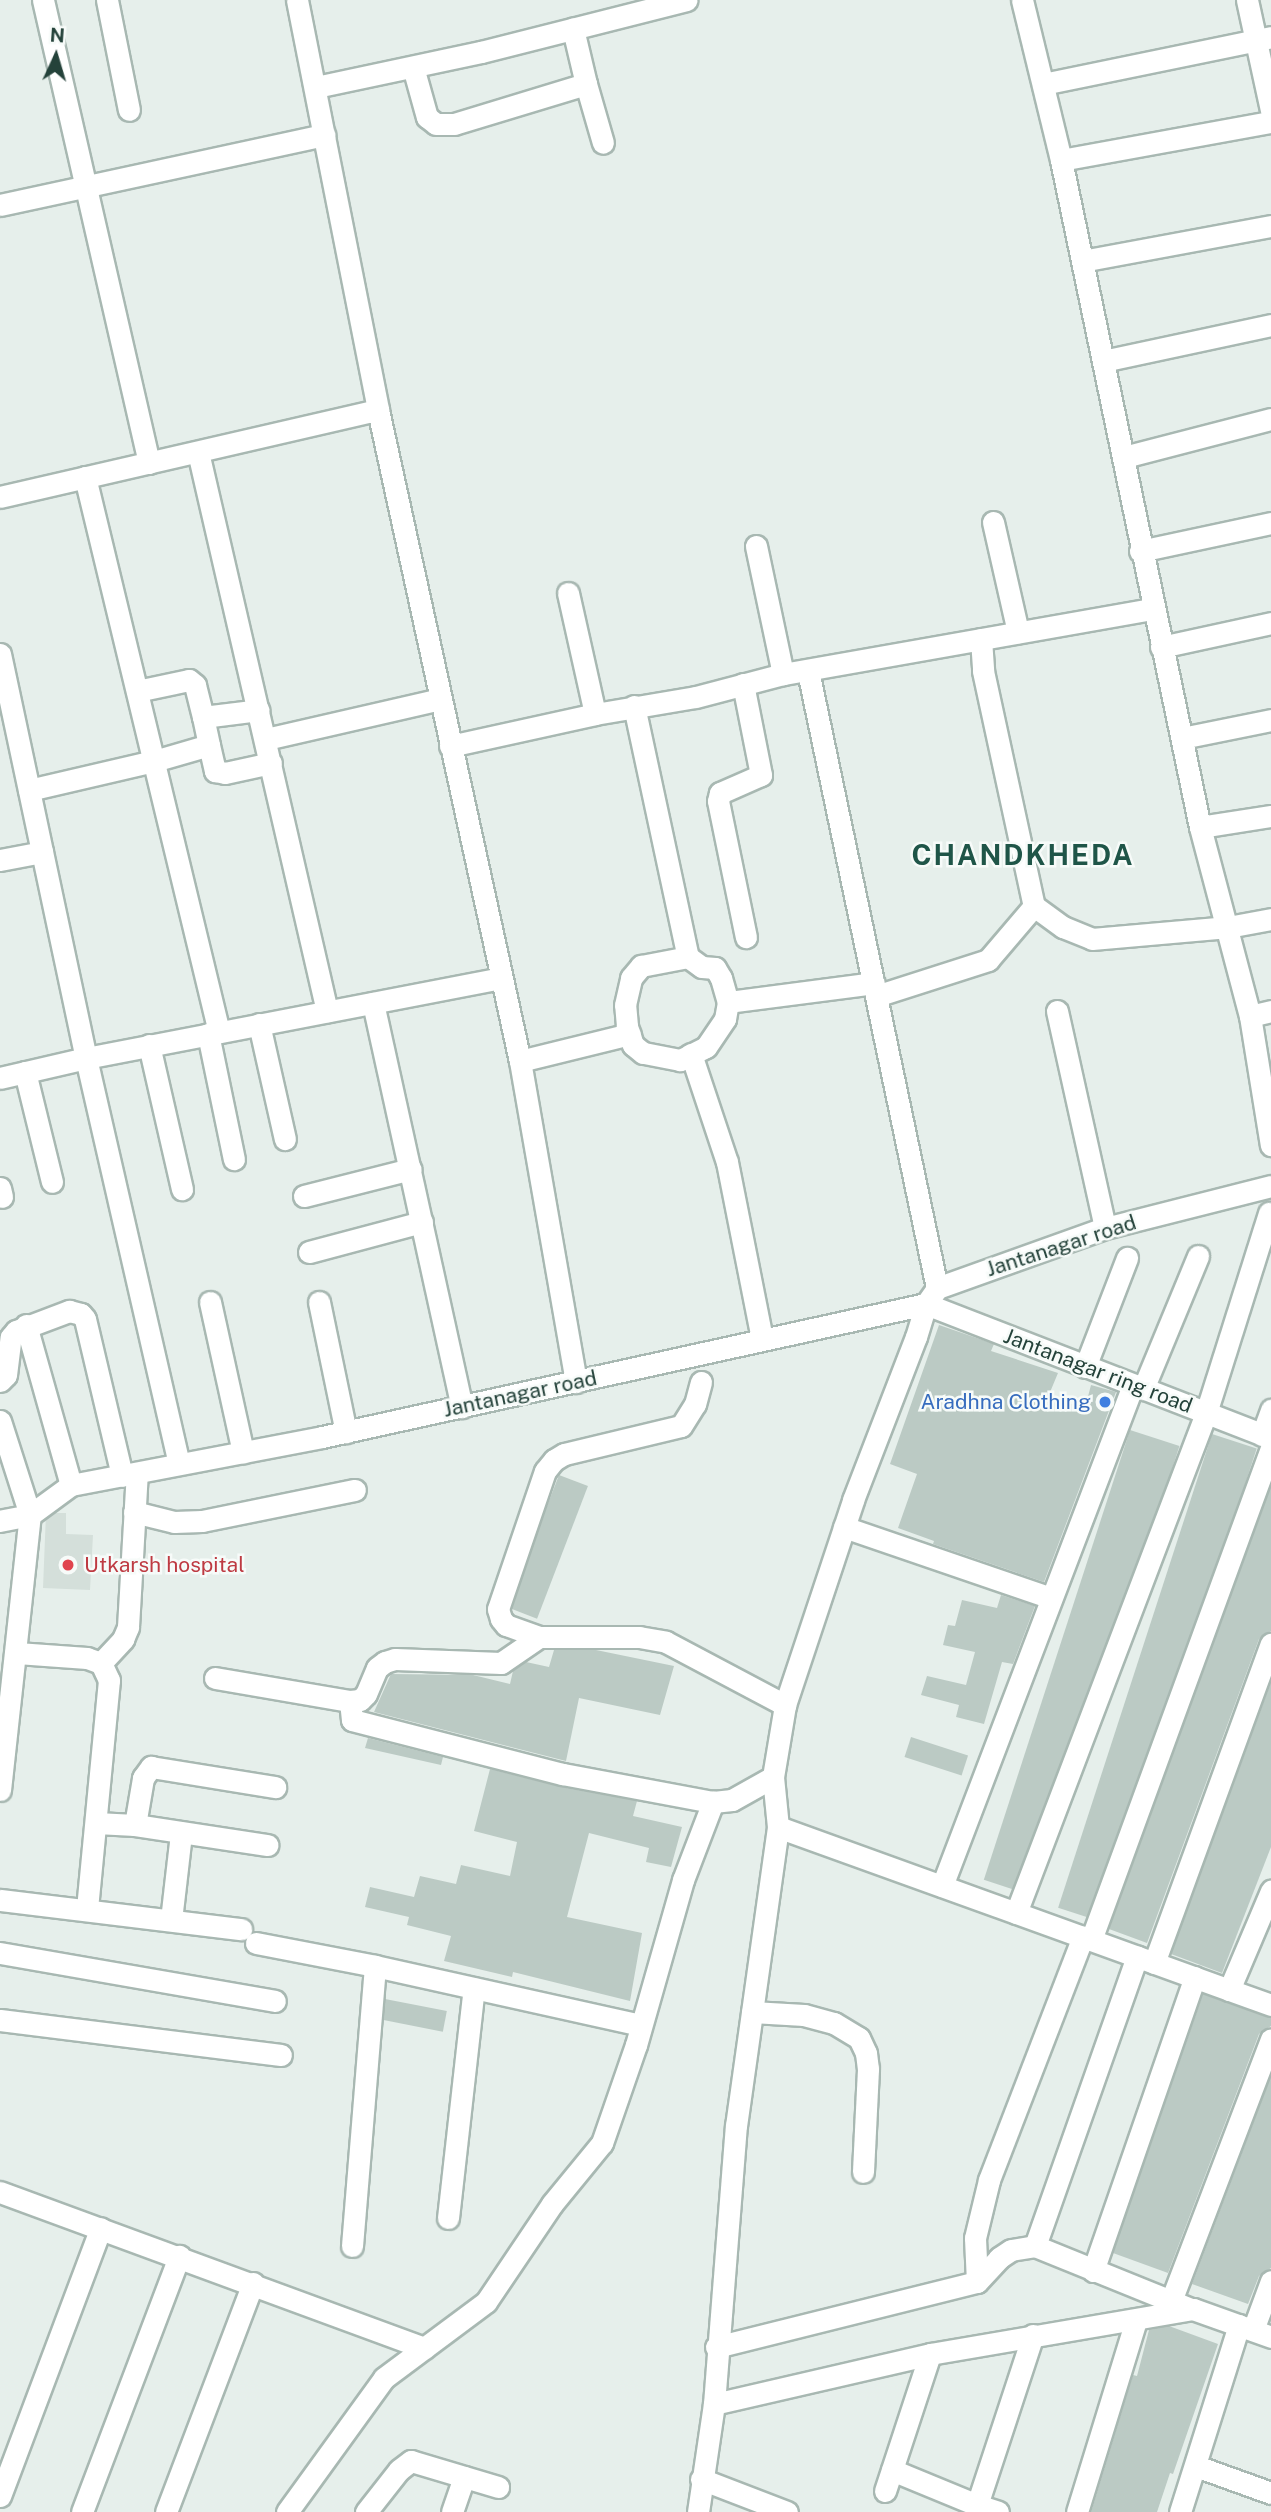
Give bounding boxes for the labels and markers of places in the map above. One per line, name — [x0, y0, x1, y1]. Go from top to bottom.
place label: Aradhna Clothing — [921, 1389, 1091, 1415]
marker: Aradhna Clothing — [1097, 1394, 1113, 1410]
place label: Utkarsh hospital — [84, 1552, 245, 1578]
marker: Utkarsh hospital — [58, 1555, 78, 1575]

